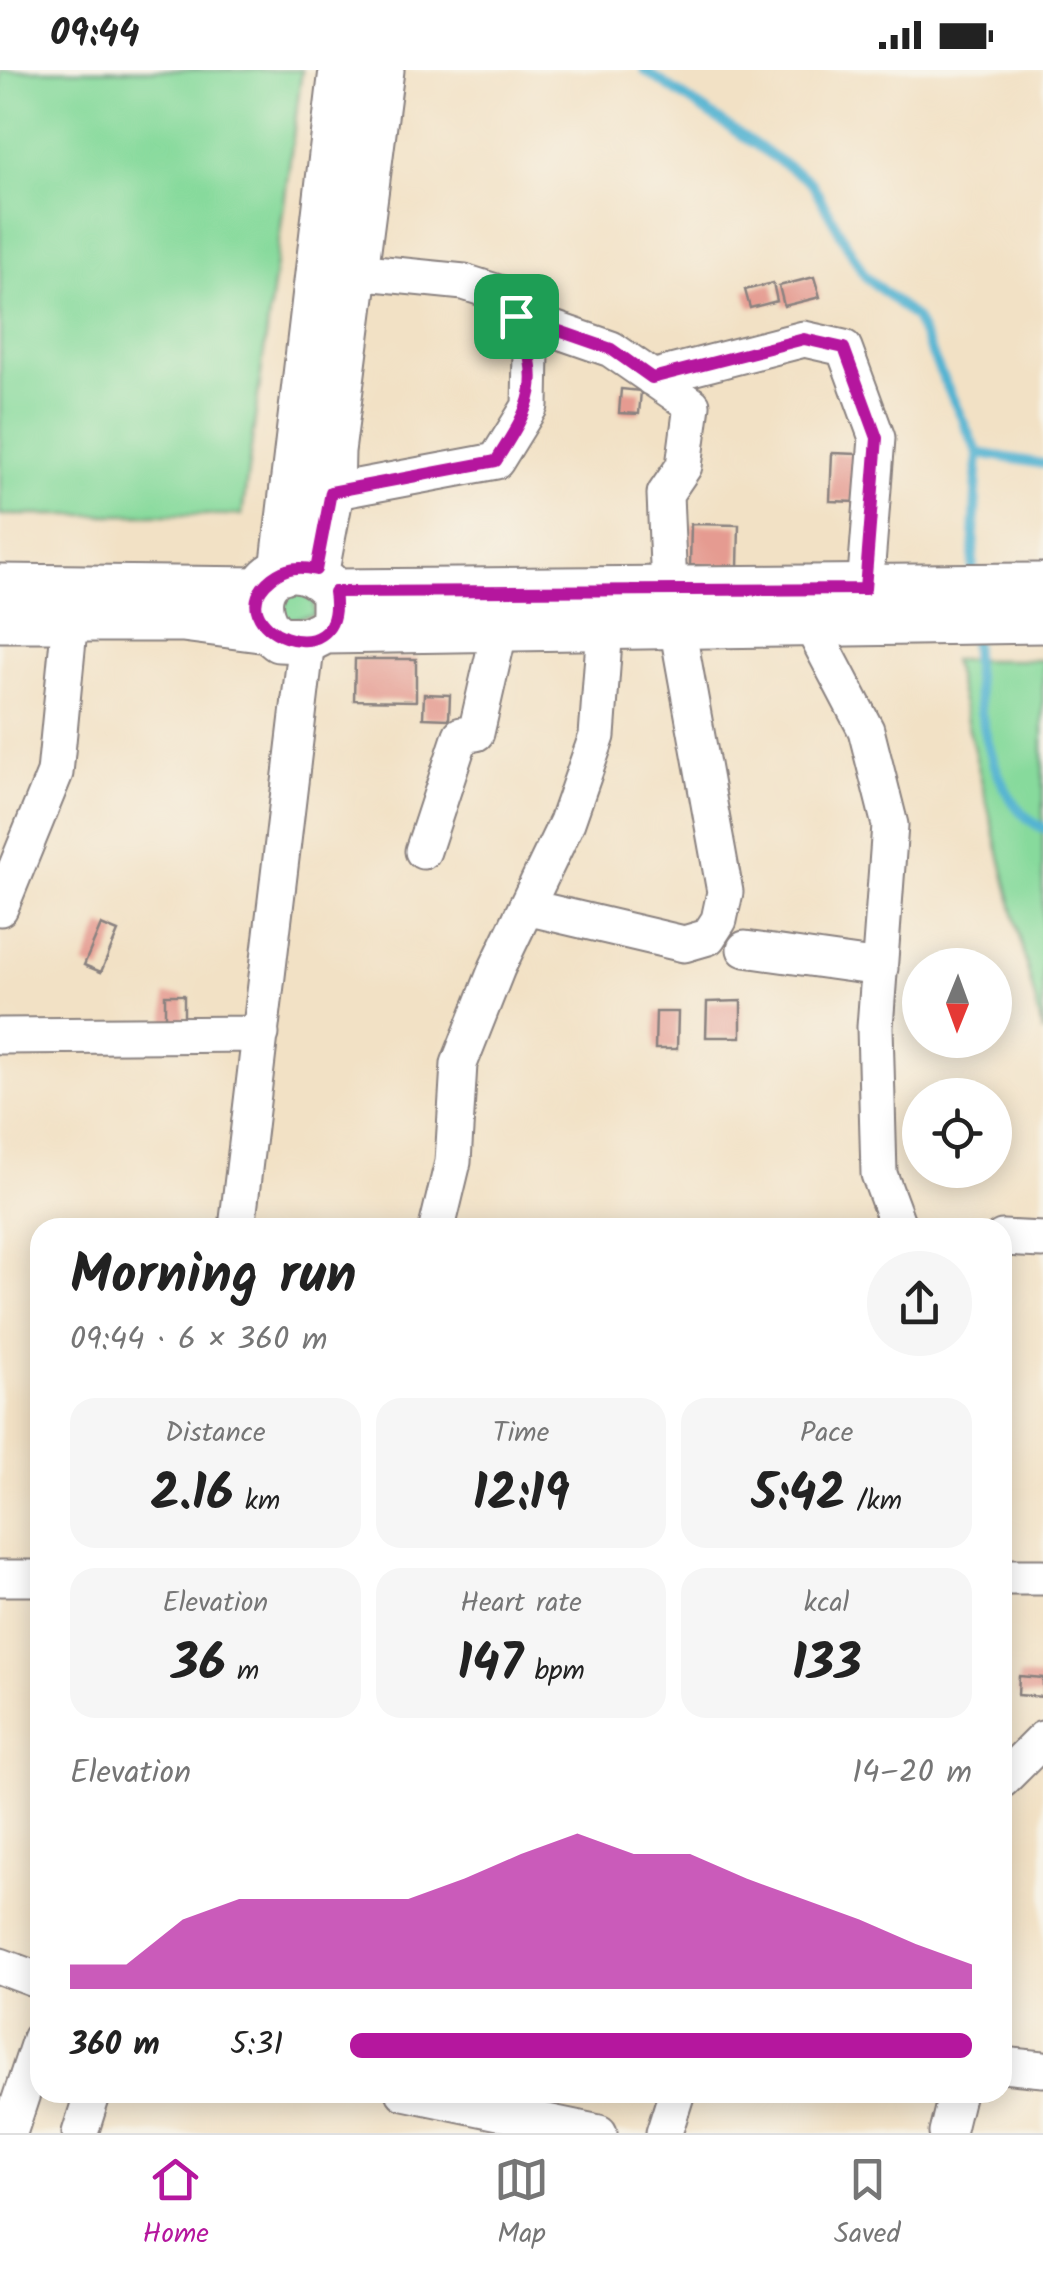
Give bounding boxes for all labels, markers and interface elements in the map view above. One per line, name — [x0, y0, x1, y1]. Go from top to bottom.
text: 09:44 — [50, 5, 140, 65]
pin — [474, 274, 559, 359]
icon: arrive — [489, 289, 544, 344]
north arrow — [902, 948, 1012, 1058]
map controls — [902, 948, 1012, 1188]
button: locate — [902, 1078, 1012, 1188]
text: Morning run — [70, 1234, 357, 1321]
button: share — [867, 1251, 972, 1356]
text: 09:44 · 6 × 360 m — [70, 1315, 327, 1366]
text: Distance — [165, 1411, 266, 1456]
text: Time — [493, 1411, 549, 1456]
text: Pace — [800, 1411, 853, 1456]
text: 2.16 — [150, 1456, 234, 1536]
text: 12:19 — [473, 1456, 569, 1536]
text: 5:42 — [751, 1456, 845, 1536]
text: km — [234, 1479, 280, 1524]
text: /km — [845, 1479, 902, 1524]
text: Elevation — [162, 1581, 268, 1626]
text: Heart rate — [460, 1581, 582, 1626]
text: kcal — [804, 1581, 849, 1626]
text: 36 — [171, 1626, 226, 1706]
text: 147 — [457, 1626, 523, 1706]
text: 133 — [792, 1626, 862, 1706]
text: m — [226, 1649, 259, 1694]
text: bpm — [523, 1649, 585, 1694]
text: Elevation — [70, 1748, 191, 1799]
text: 14–20 m — [852, 1748, 972, 1799]
text: 360 m — [70, 2020, 160, 2071]
text: 5:31 — [230, 2020, 283, 2071]
tab: Home — [143, 2152, 209, 2257]
tab: Map — [494, 2152, 549, 2257]
tab: Saved — [834, 2152, 900, 2257]

